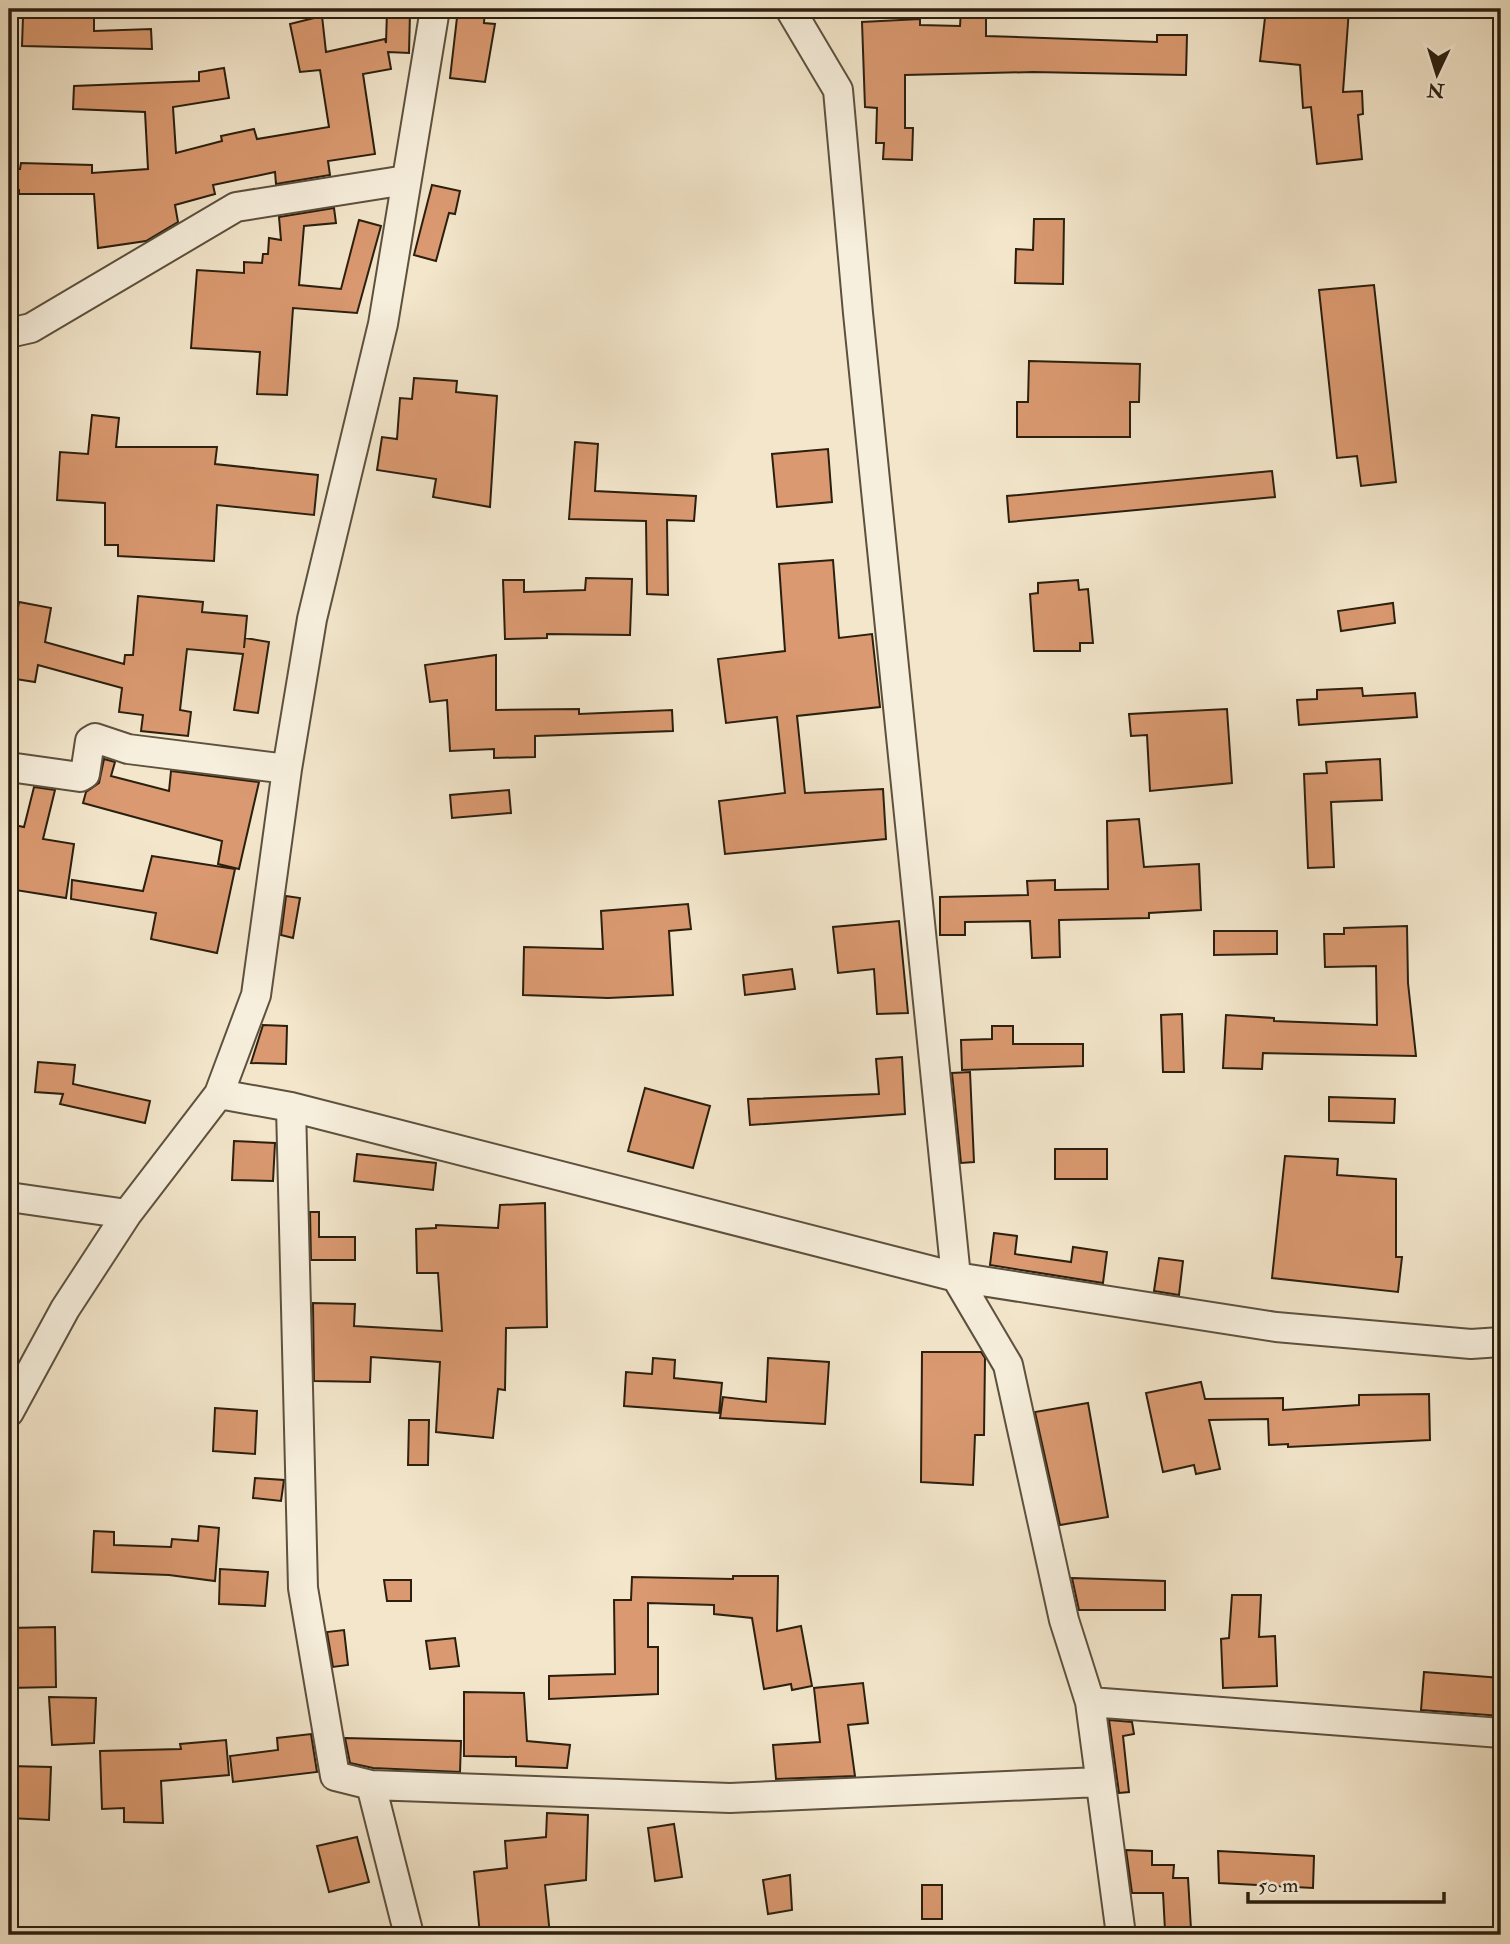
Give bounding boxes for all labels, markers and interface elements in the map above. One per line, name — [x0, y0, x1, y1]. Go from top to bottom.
north arrow — [1402, 38, 1472, 108]
text: N — [1426, 77, 1446, 103]
scale bar — [1248, 1860, 1444, 1904]
text: 50 m — [1258, 1872, 1299, 1899]

